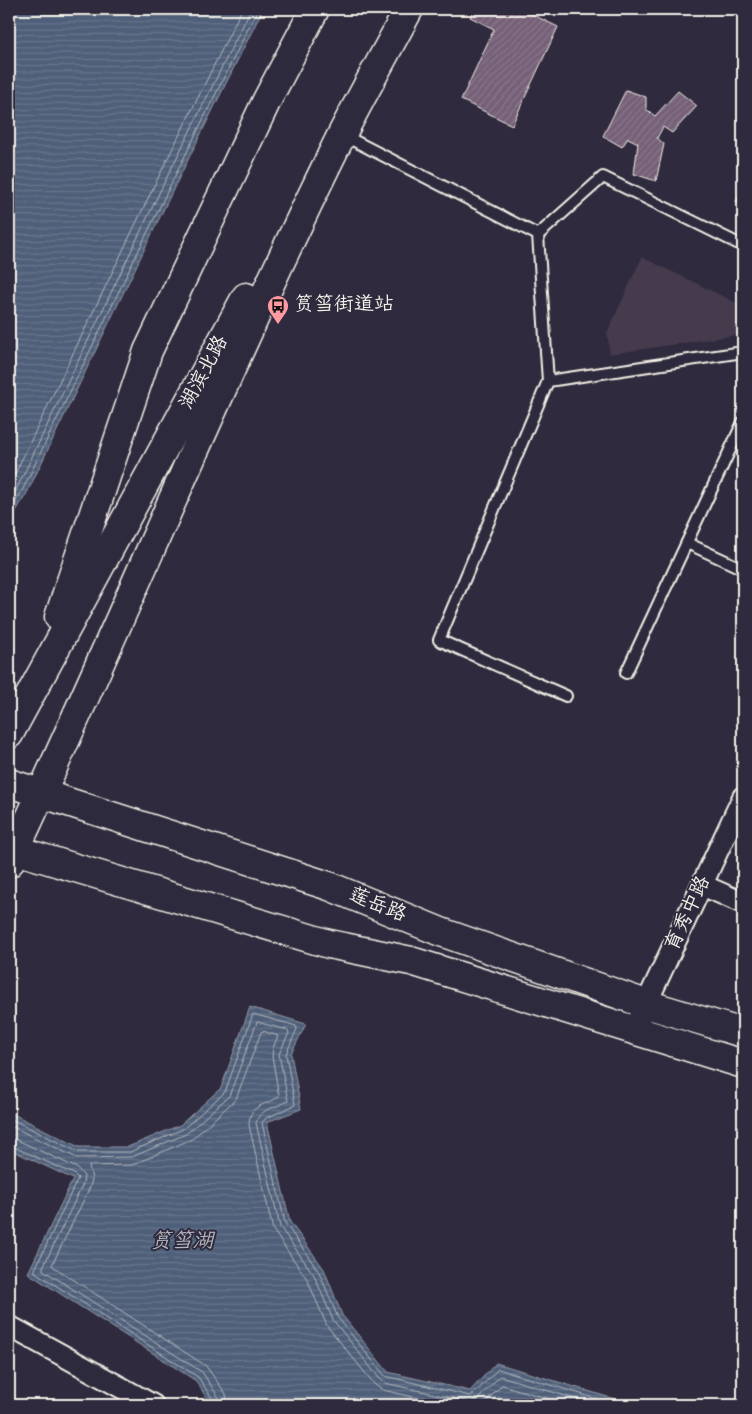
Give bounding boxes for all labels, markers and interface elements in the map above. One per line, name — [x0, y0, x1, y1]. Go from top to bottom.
place label: 筼筜街道站 — [294, 292, 394, 320]
bus stop icon: 筼筜街道站 — [266, 294, 290, 325]
street label: 湖滨北路 — [174, 330, 237, 415]
street label: 育秀中路 — [659, 871, 719, 956]
street label: 莲岳路 — [344, 882, 411, 931]
water label: 筼筜湖 — [151, 1228, 215, 1258]

